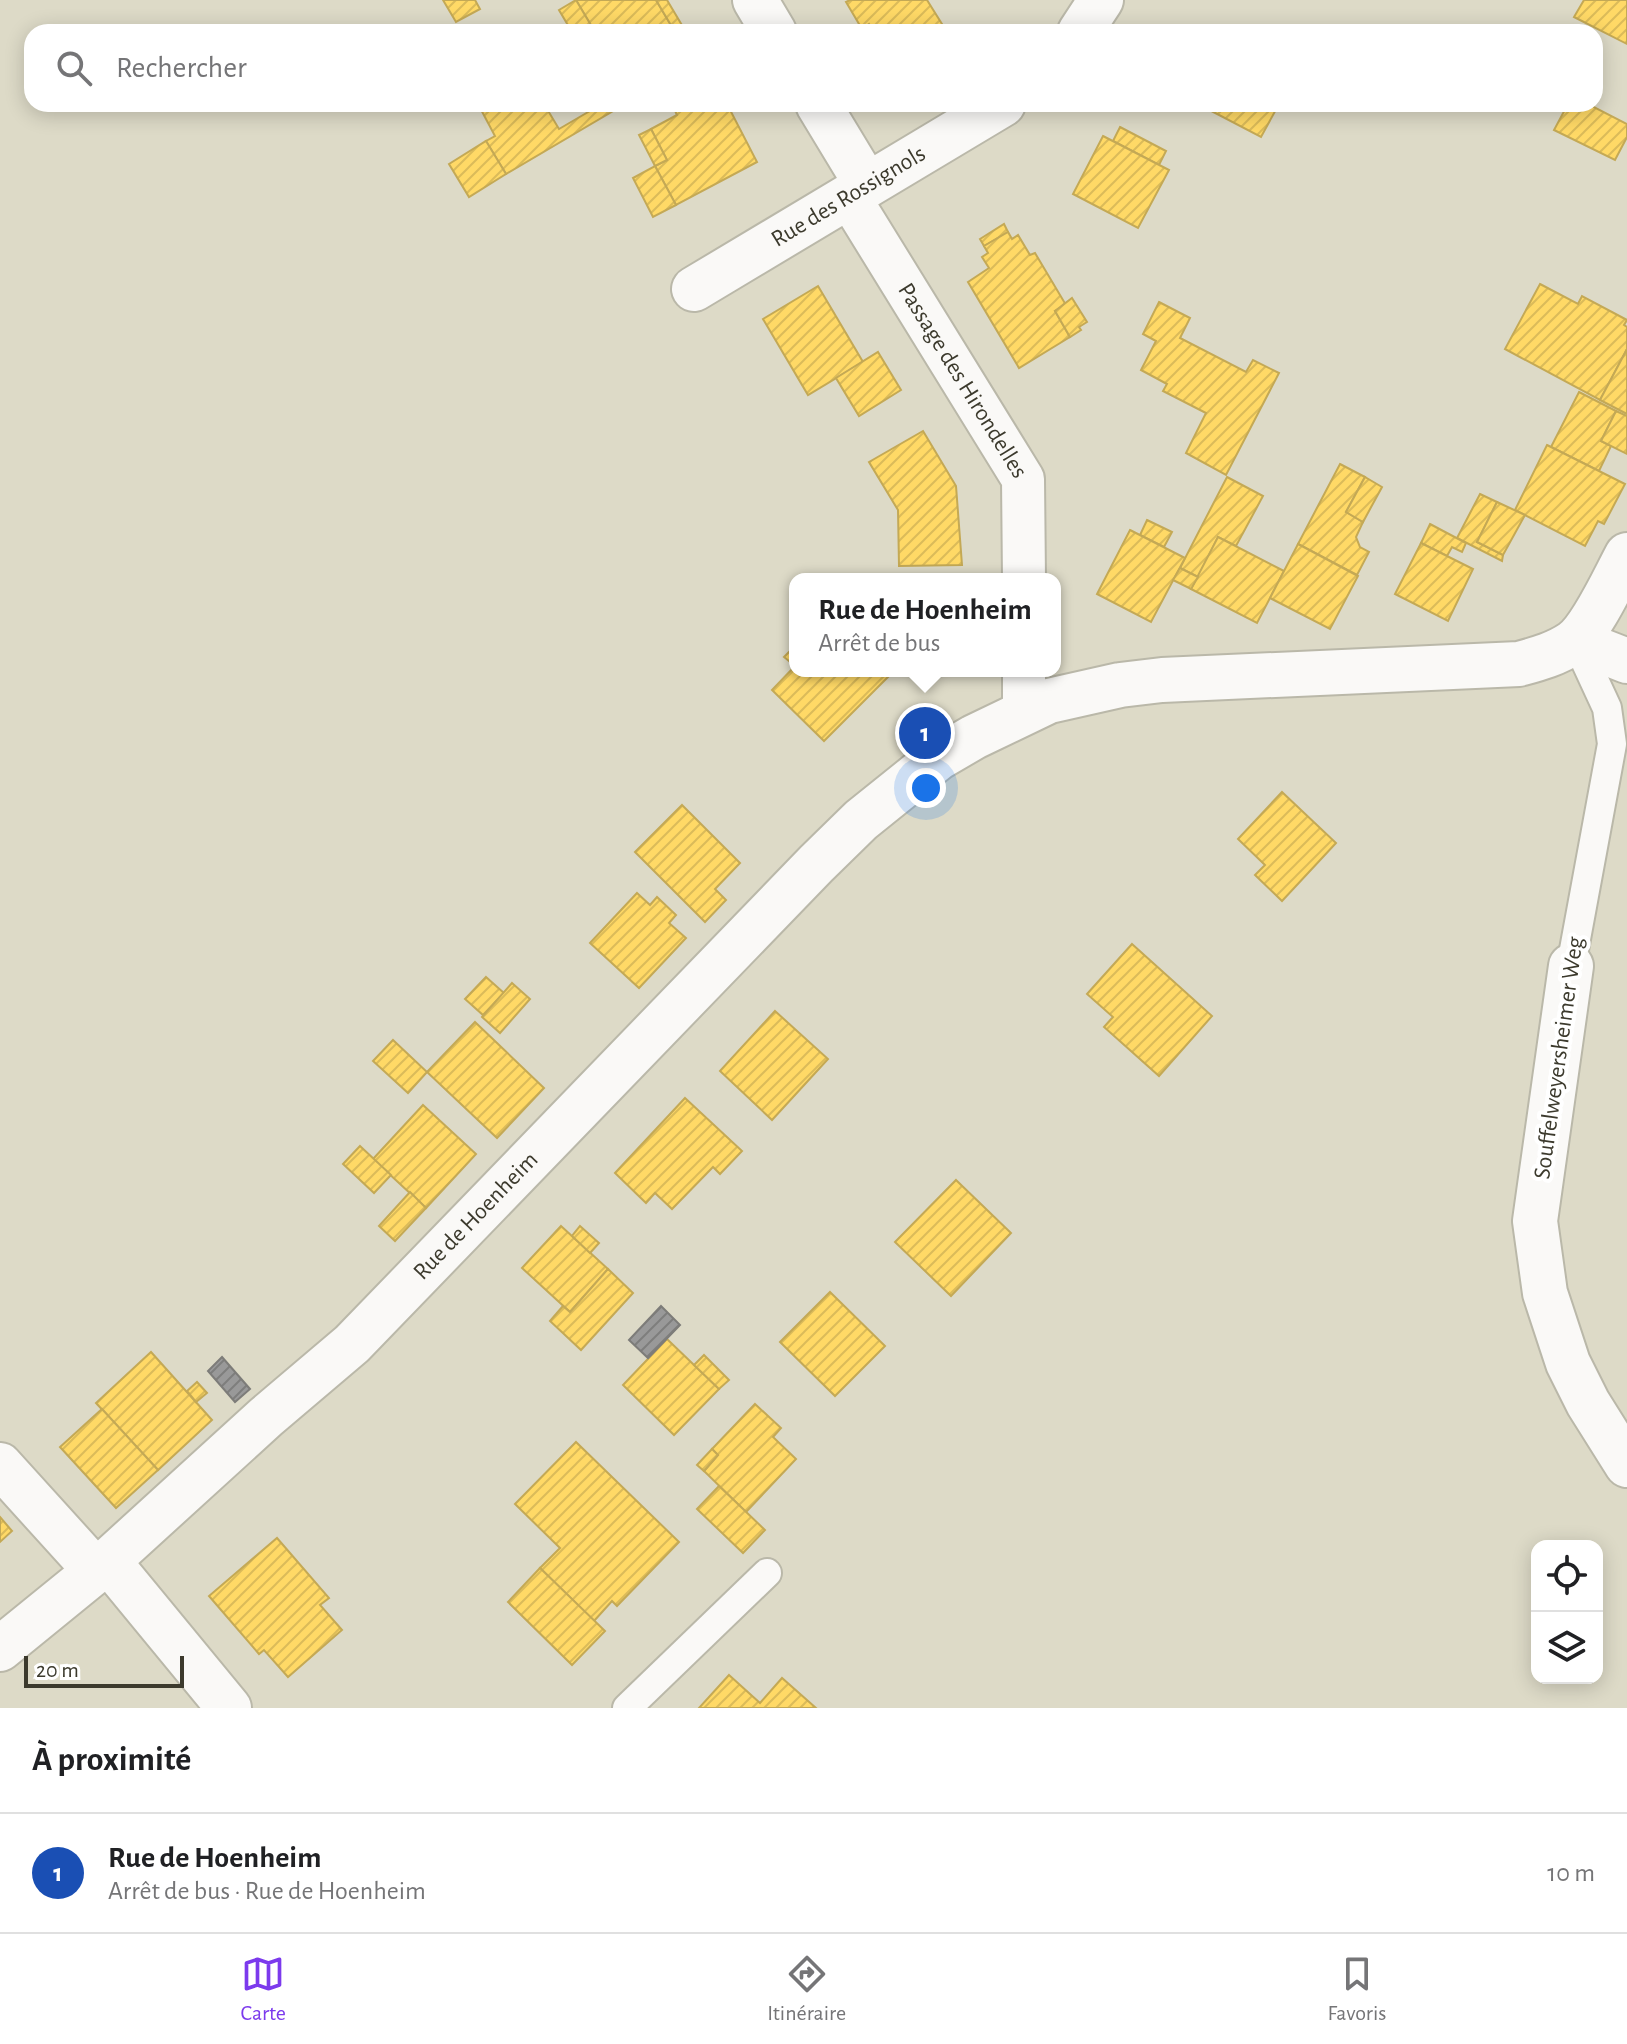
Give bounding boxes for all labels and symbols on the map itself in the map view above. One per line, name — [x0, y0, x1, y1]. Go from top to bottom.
street label: Rue des Rossignols — [767, 141, 930, 252]
street label: Passage des Hirondelles — [893, 279, 1032, 483]
pin: 1 — [899, 703, 951, 763]
your location — [906, 768, 946, 808]
street label: Souffelweyersheimer Weg — [1530, 935, 1588, 1181]
street label: Rue de Hoenheim — [409, 1147, 543, 1284]
scale bar — [24, 1652, 184, 1688]

